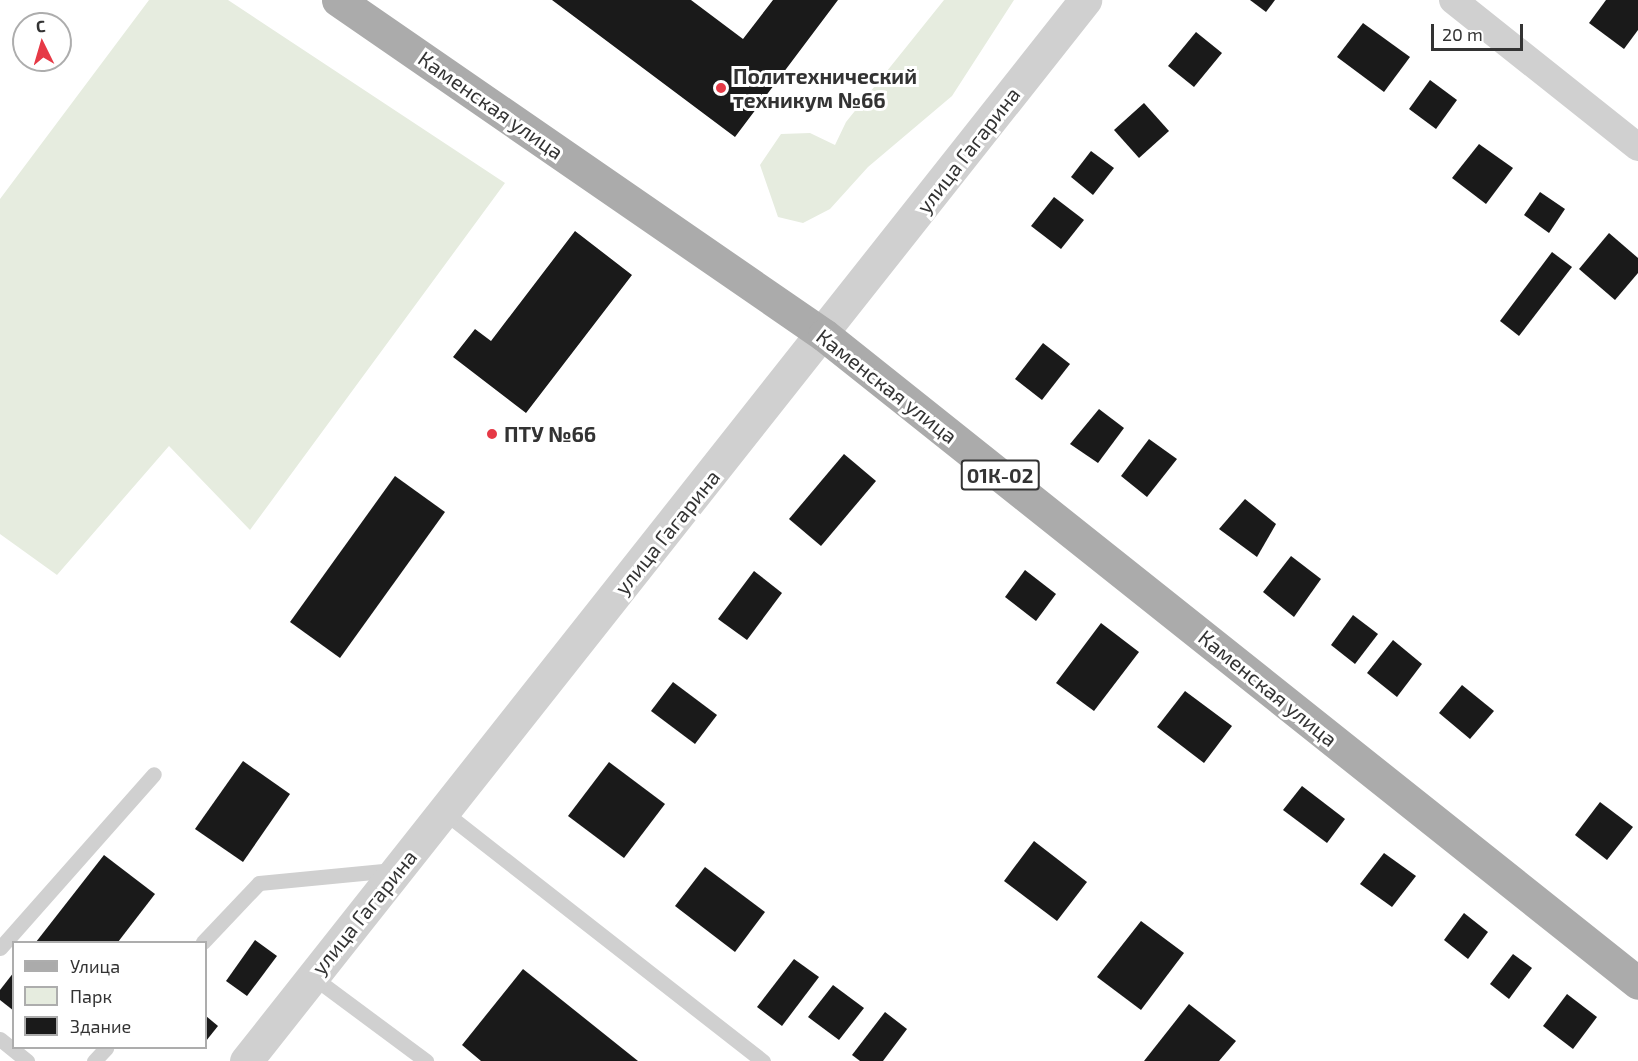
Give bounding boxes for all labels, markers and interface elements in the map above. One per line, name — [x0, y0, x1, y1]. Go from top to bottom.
north arrow — [12, 12, 72, 72]
scale bar — [1434, 12, 1526, 50]
text: С — [35, 16, 46, 35]
text: 20 m — [1442, 23, 1483, 45]
street label: Каменская улица — [414, 46, 568, 164]
place label: Политехнический техникум №66 — [733, 63, 917, 113]
marker: Политехнический техникум №66 — [714, 81, 728, 95]
street label: улица Гагарина — [911, 82, 1025, 218]
street label: Каменская улица — [812, 323, 962, 449]
place label: ПТУ №66 — [504, 421, 596, 447]
marker: ПТУ №66 — [485, 427, 499, 441]
road number: 01К-02 — [960, 458, 1040, 492]
street label: улица Гагарина — [609, 465, 725, 599]
street label: Каменская улица — [1194, 624, 1342, 752]
street label: улица Гагарина — [306, 845, 422, 979]
legend — [12, 941, 207, 1049]
text: Улица — [70, 955, 120, 977]
text: Парк — [70, 985, 112, 1007]
text: Здание — [70, 1015, 131, 1037]

